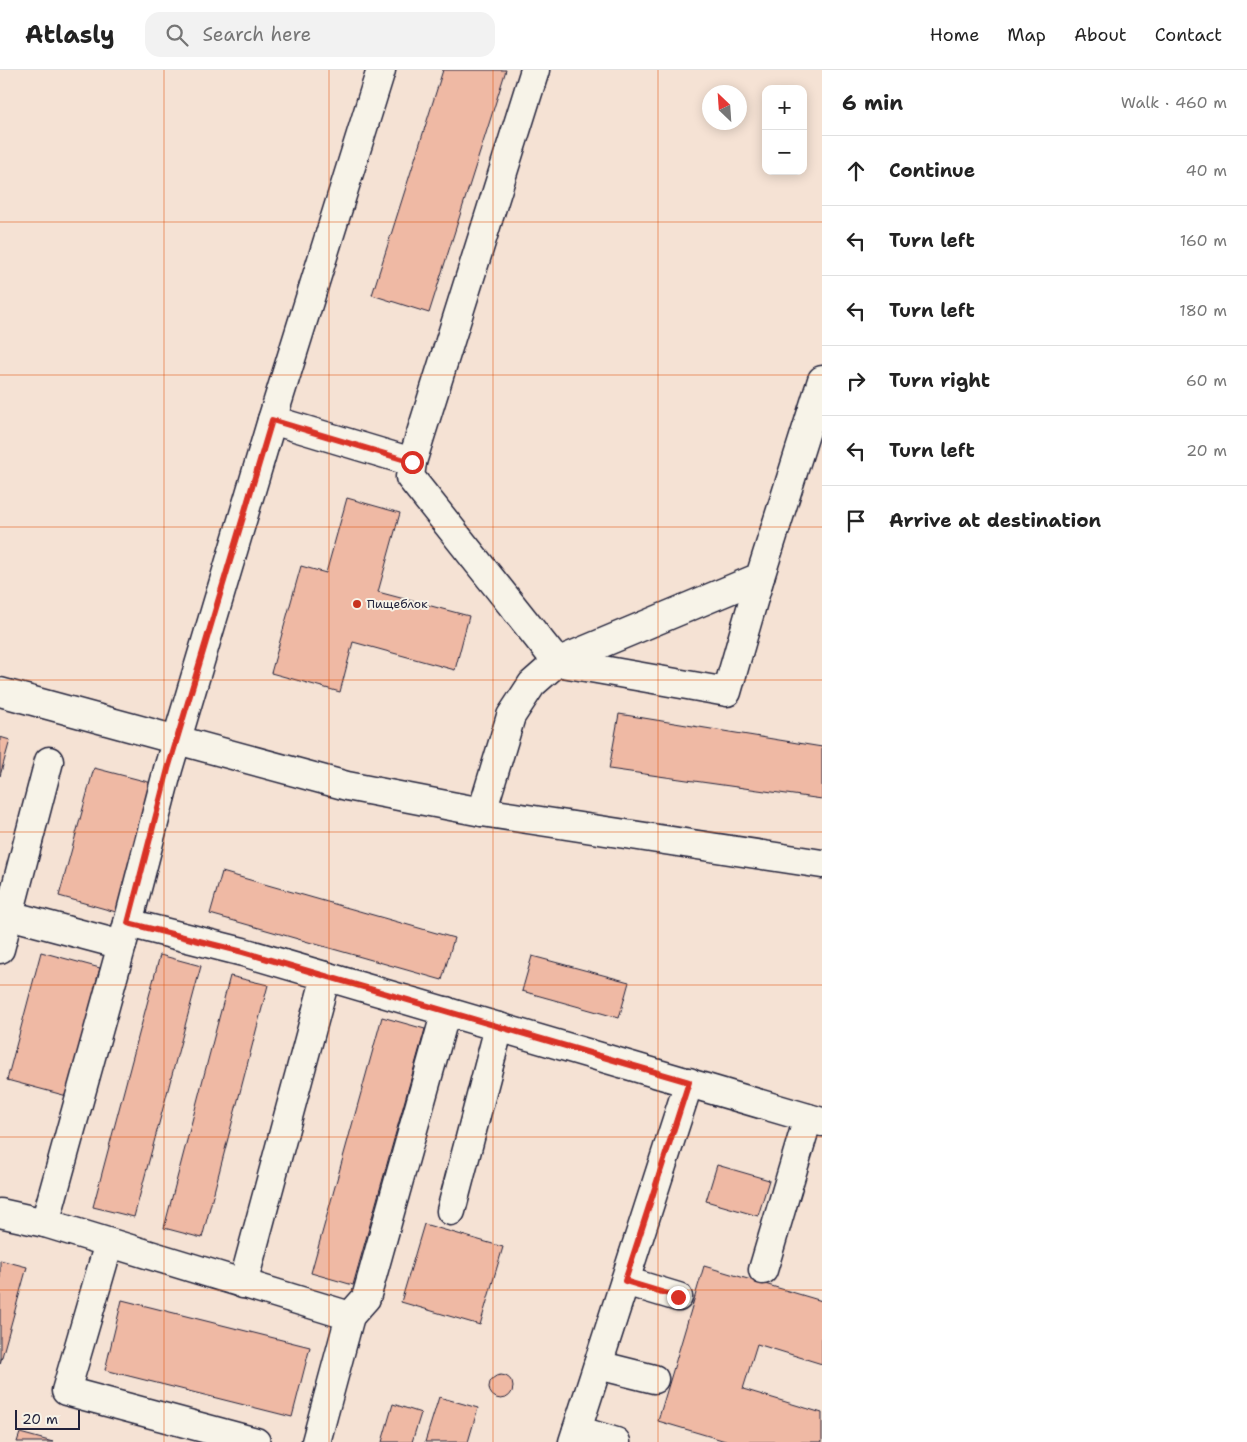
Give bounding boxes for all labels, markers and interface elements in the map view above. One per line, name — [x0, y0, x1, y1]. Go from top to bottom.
search box — [145, 12, 495, 57]
text: Atlasly — [25, 19, 115, 51]
icon: search — [163, 21, 191, 49]
text: Search here — [203, 22, 311, 47]
text: Home — [930, 23, 979, 47]
text: Map — [1007, 23, 1046, 47]
text: About — [1074, 23, 1127, 47]
text: Contact — [1155, 23, 1222, 47]
north arrow — [702, 85, 747, 130]
map controls — [762, 85, 807, 175]
button: + — [762, 85, 807, 130]
text: 6 min — [842, 89, 903, 117]
text: Walk · 460 m — [1121, 92, 1227, 113]
button: − — [762, 130, 807, 175]
icon: ahead — [842, 157, 870, 185]
text: Continue — [889, 158, 975, 183]
text: 40 m — [1185, 160, 1227, 181]
icon: left — [842, 227, 870, 255]
text: Turn left — [889, 228, 975, 253]
text: 160 m — [1180, 230, 1227, 251]
icon: left — [842, 297, 870, 325]
text: Turn left — [889, 298, 975, 323]
text: 180 m — [1179, 300, 1227, 321]
icon: right — [842, 367, 870, 395]
text: Turn right — [889, 368, 990, 393]
text: 60 m — [1186, 370, 1227, 391]
icon: left — [842, 437, 870, 465]
text: Turn left — [889, 438, 975, 463]
text: 20 m — [1186, 440, 1227, 461]
route start — [401, 451, 424, 474]
icon: arrive — [842, 507, 870, 535]
text: Arrive at destination — [889, 508, 1101, 533]
place label: Пищеблок — [367, 596, 428, 612]
marker: Пищеблок — [351, 598, 363, 610]
route end — [667, 1286, 690, 1309]
scale bar — [15, 1407, 80, 1430]
text: 20 m — [22, 1410, 58, 1428]

